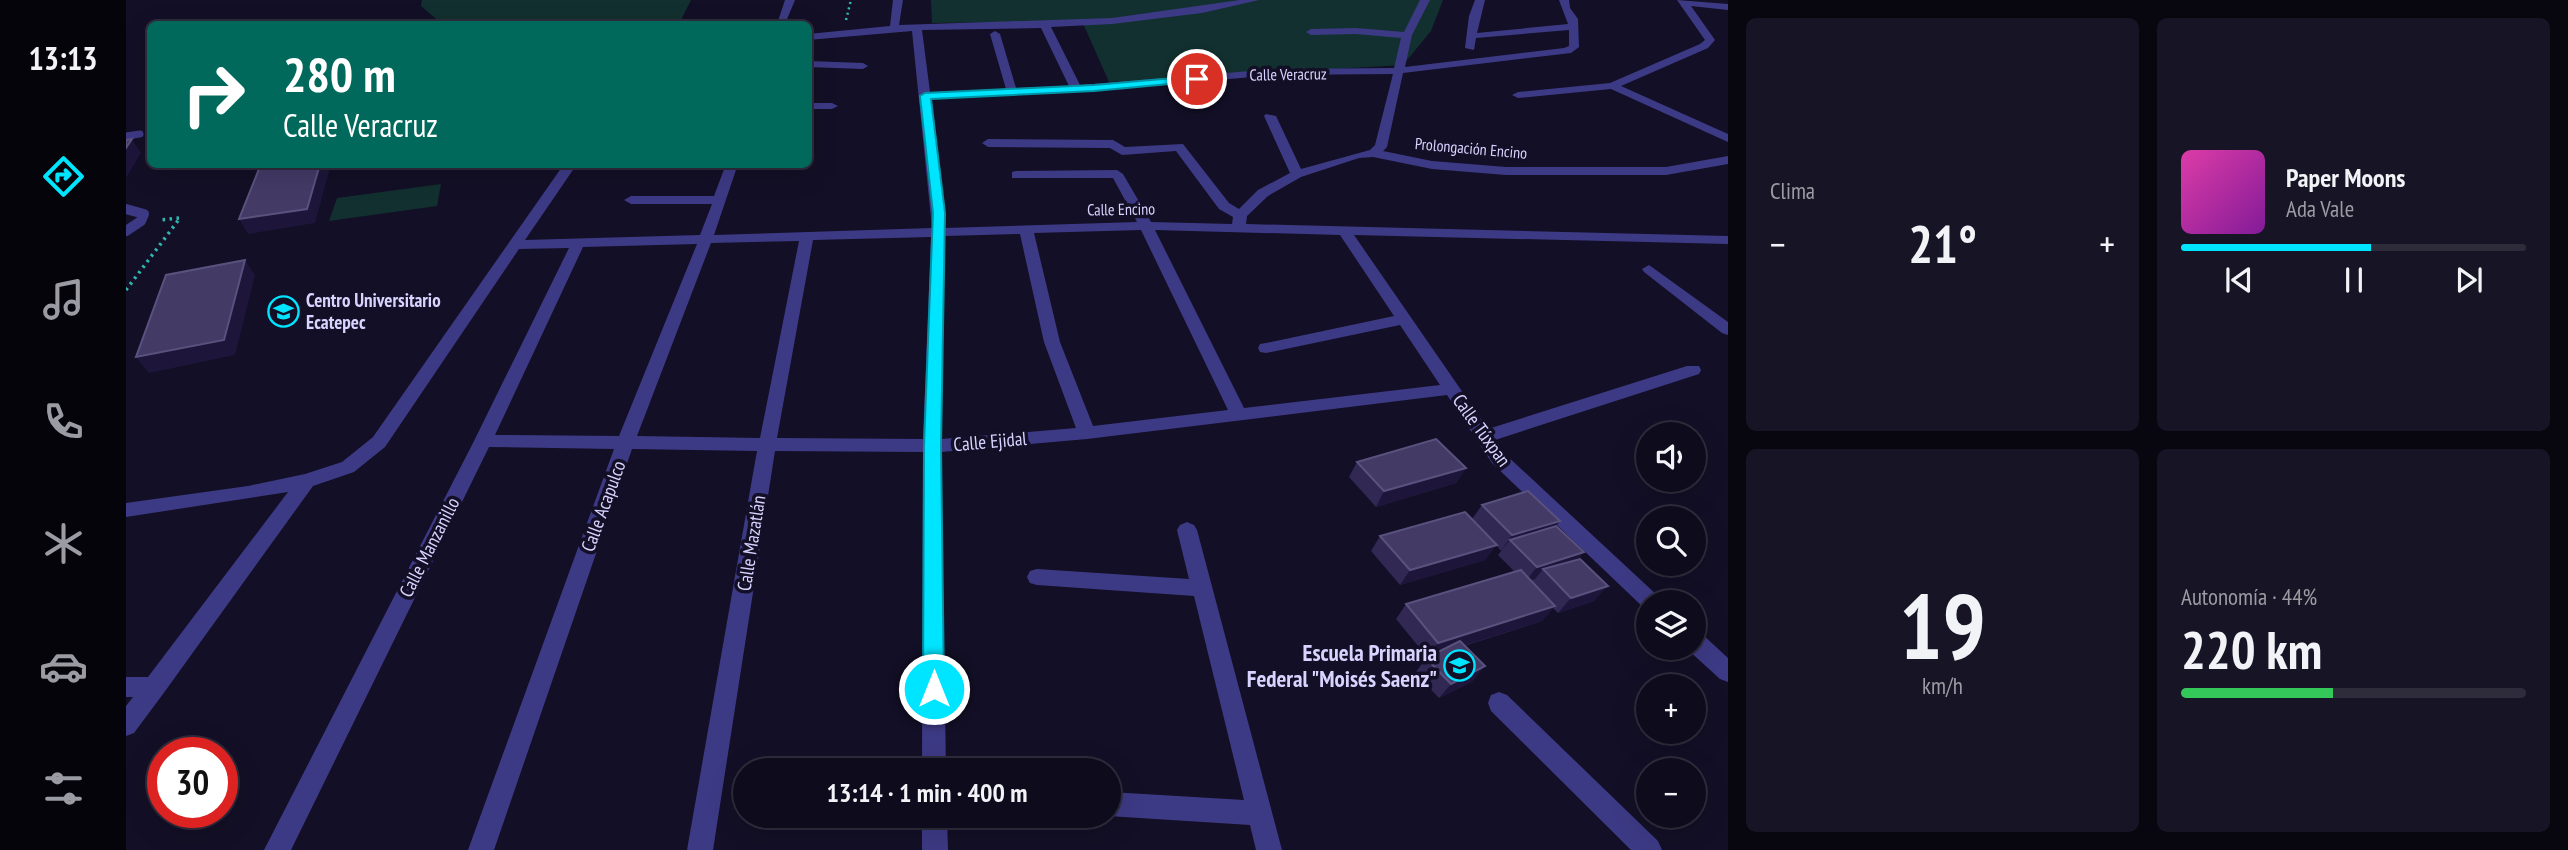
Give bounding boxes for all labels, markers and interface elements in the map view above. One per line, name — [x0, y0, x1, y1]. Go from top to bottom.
text: 13:13 — [28, 37, 98, 79]
text: 280 m — [283, 42, 396, 106]
icon: right — [168, 49, 259, 140]
pin — [1167, 49, 1227, 109]
icon: arrive — [1178, 60, 1216, 98]
street label: Calle Veracruz — [1249, 63, 1327, 85]
text: Calle Veracruz — [283, 104, 438, 146]
street label: Prolongación Encino — [1414, 133, 1528, 163]
icon: directions — [39, 152, 88, 201]
text: Paper Moons — [2286, 161, 2405, 194]
text: Clima — [1770, 176, 1815, 205]
text: Ada Vale — [2286, 194, 2354, 223]
street label: Calle Encino — [1087, 198, 1155, 220]
text: 21° — [1908, 210, 1977, 277]
text: − — [1770, 219, 1786, 268]
text: + — [2099, 219, 2115, 268]
icon: previous — [2220, 261, 2258, 299]
icon: pause — [2335, 261, 2373, 299]
icon: next — [2450, 261, 2488, 299]
icon: music — [39, 275, 88, 324]
place label: Centro Universitario Ecatepec — [306, 288, 441, 334]
school or university icon: Centro Universitario Ecatepec — [266, 294, 300, 328]
street label: Calle Túxpan — [1448, 389, 1516, 471]
icon: phone — [39, 397, 88, 446]
map controls — [1636, 422, 1706, 828]
button: sound — [1636, 422, 1706, 492]
street label: Calle Ejidal — [952, 426, 1028, 456]
street label: Calle Acapulco — [575, 457, 631, 555]
street label: Calle Manzanillo — [394, 493, 464, 601]
street label: Calle Mazatlán — [732, 493, 770, 593]
button: search — [1636, 506, 1706, 576]
icon: climate — [39, 519, 88, 568]
text: 19 — [1899, 566, 1986, 684]
text: Autonomía · 44% — [2181, 582, 2317, 611]
button: layers — [1636, 590, 1706, 660]
text: 220 km — [2181, 616, 2322, 683]
place label: Escuela Primaria Federal "Moisés Saenz" — [1247, 638, 1437, 693]
icon: car — [39, 642, 88, 691]
school or university icon: Escuela Primaria Federal "Moisés Saenz" — [1443, 648, 1477, 682]
position arrow — [897, 652, 971, 726]
text: km/h — [1922, 671, 1963, 700]
button: + — [1636, 674, 1706, 744]
speed limit sign: 30 — [147, 737, 238, 828]
button: − — [1636, 758, 1706, 828]
icon: filters — [39, 764, 88, 813]
text: 13:14 · 1 min · 400 m — [827, 776, 1027, 809]

